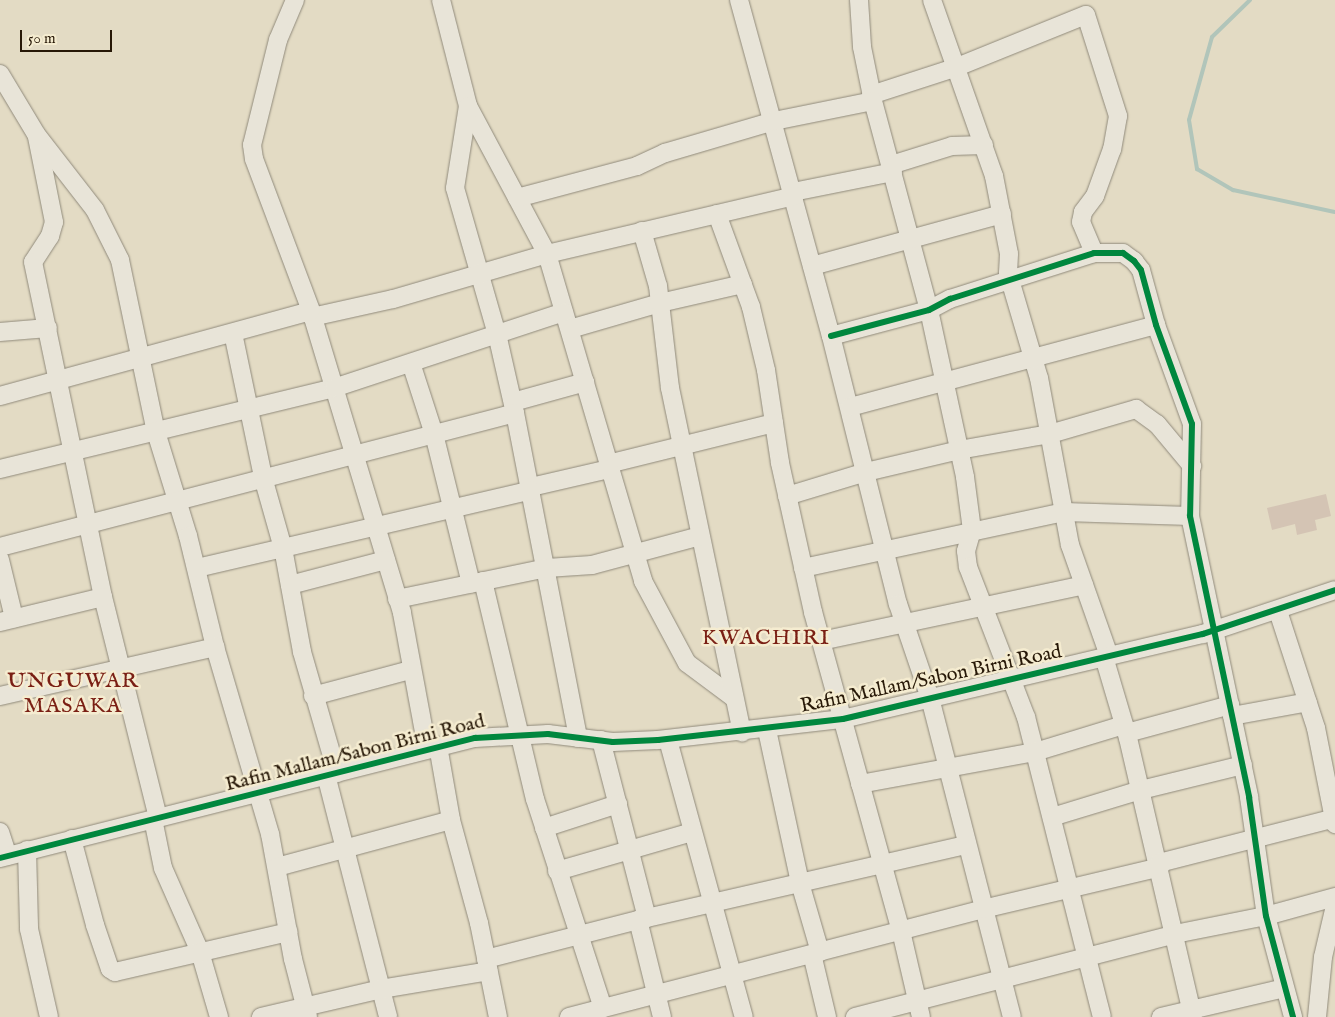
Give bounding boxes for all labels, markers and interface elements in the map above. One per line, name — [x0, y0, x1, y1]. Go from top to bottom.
scale bar — [22, 20, 115, 52]
text: 50 m — [28, 29, 56, 48]
district label: KWACHIRI — [701, 626, 831, 652]
street label: Rafin Mallam/Sabon Birni Road — [798, 640, 1064, 718]
district label: UNGUWAR MASAKA — [6, 668, 140, 719]
street label: Rafin Mallam/Sabon Birni Road — [223, 709, 487, 797]

